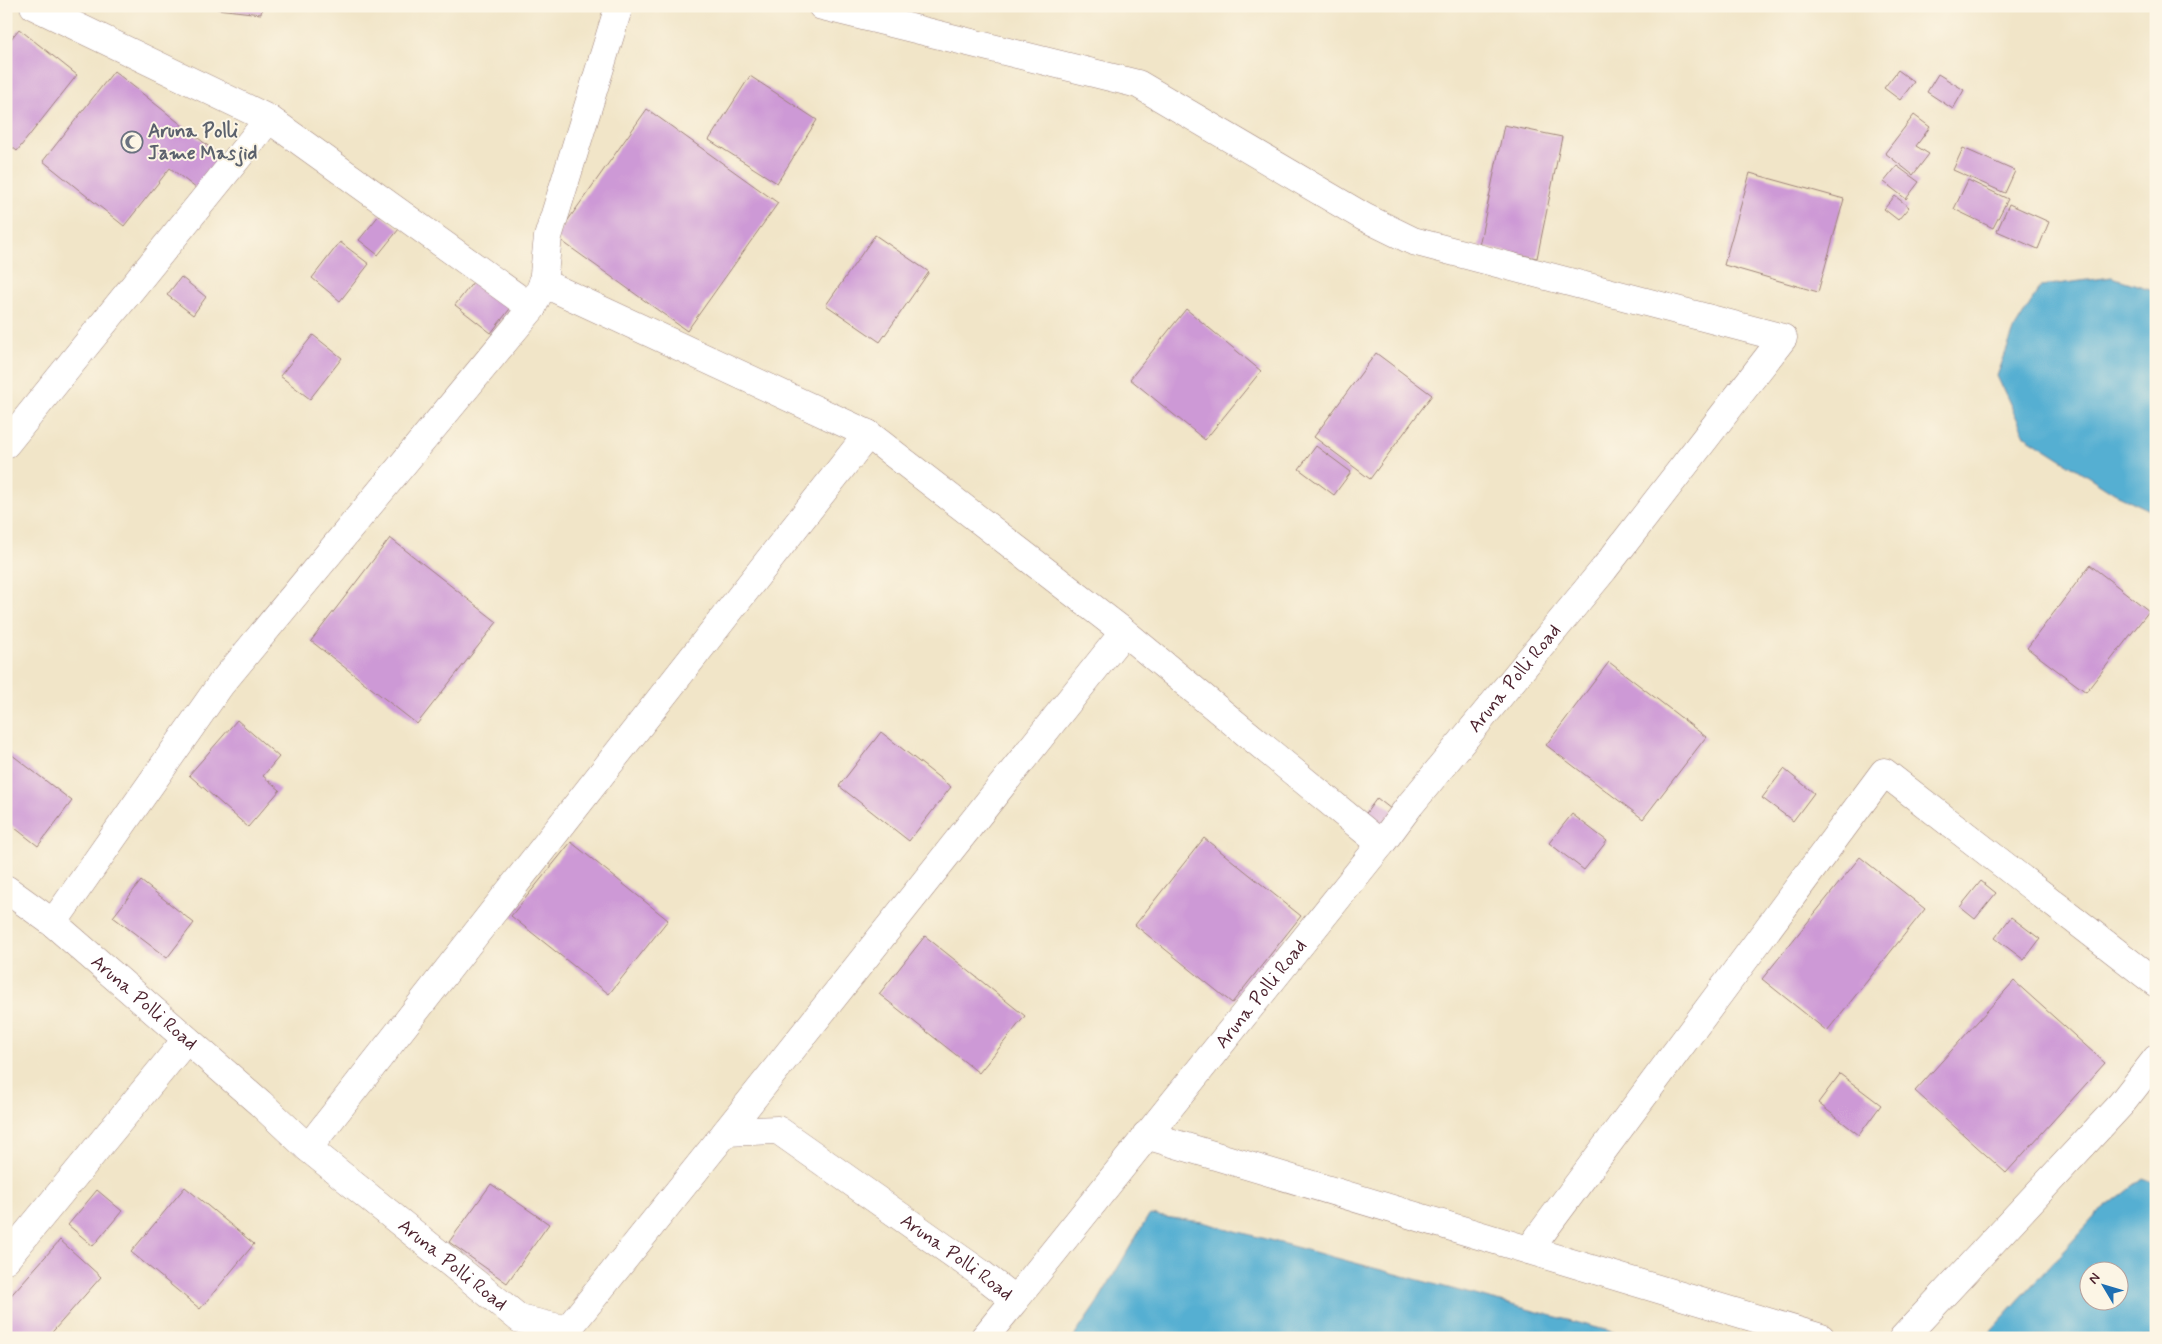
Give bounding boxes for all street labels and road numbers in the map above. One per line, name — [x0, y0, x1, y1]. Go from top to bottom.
street label: Aruna Polli Road — [1462, 619, 1566, 738]
street label: Aruna Polli Road — [1209, 934, 1312, 1054]
street label: Aruna Polli Road — [86, 949, 203, 1056]
street label: Aruna Polli Road — [895, 1208, 1018, 1306]
street label: Aruna Polli Road — [393, 1213, 512, 1316]

